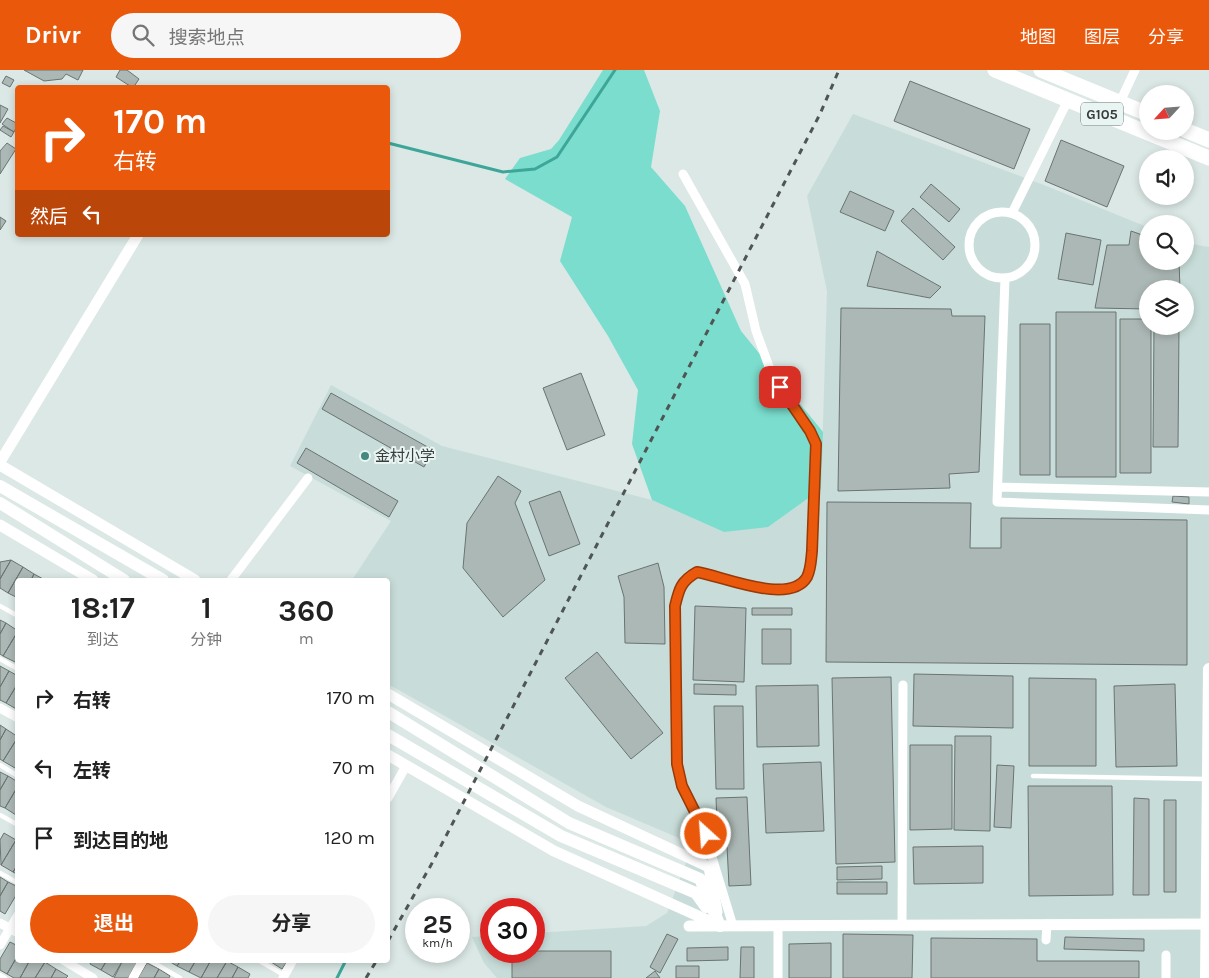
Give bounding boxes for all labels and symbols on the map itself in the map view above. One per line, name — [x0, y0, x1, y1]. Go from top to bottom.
north arrow — [1139, 85, 1194, 140]
road number: G105 — [1081, 103, 1123, 126]
pin — [759, 366, 801, 408]
place label: 金村小学 — [375, 447, 435, 465]
marker: 金村小学 — [359, 450, 371, 462]
position arrow — [679, 807, 731, 859]
speed limit sign: 30 — [480, 898, 545, 963]

